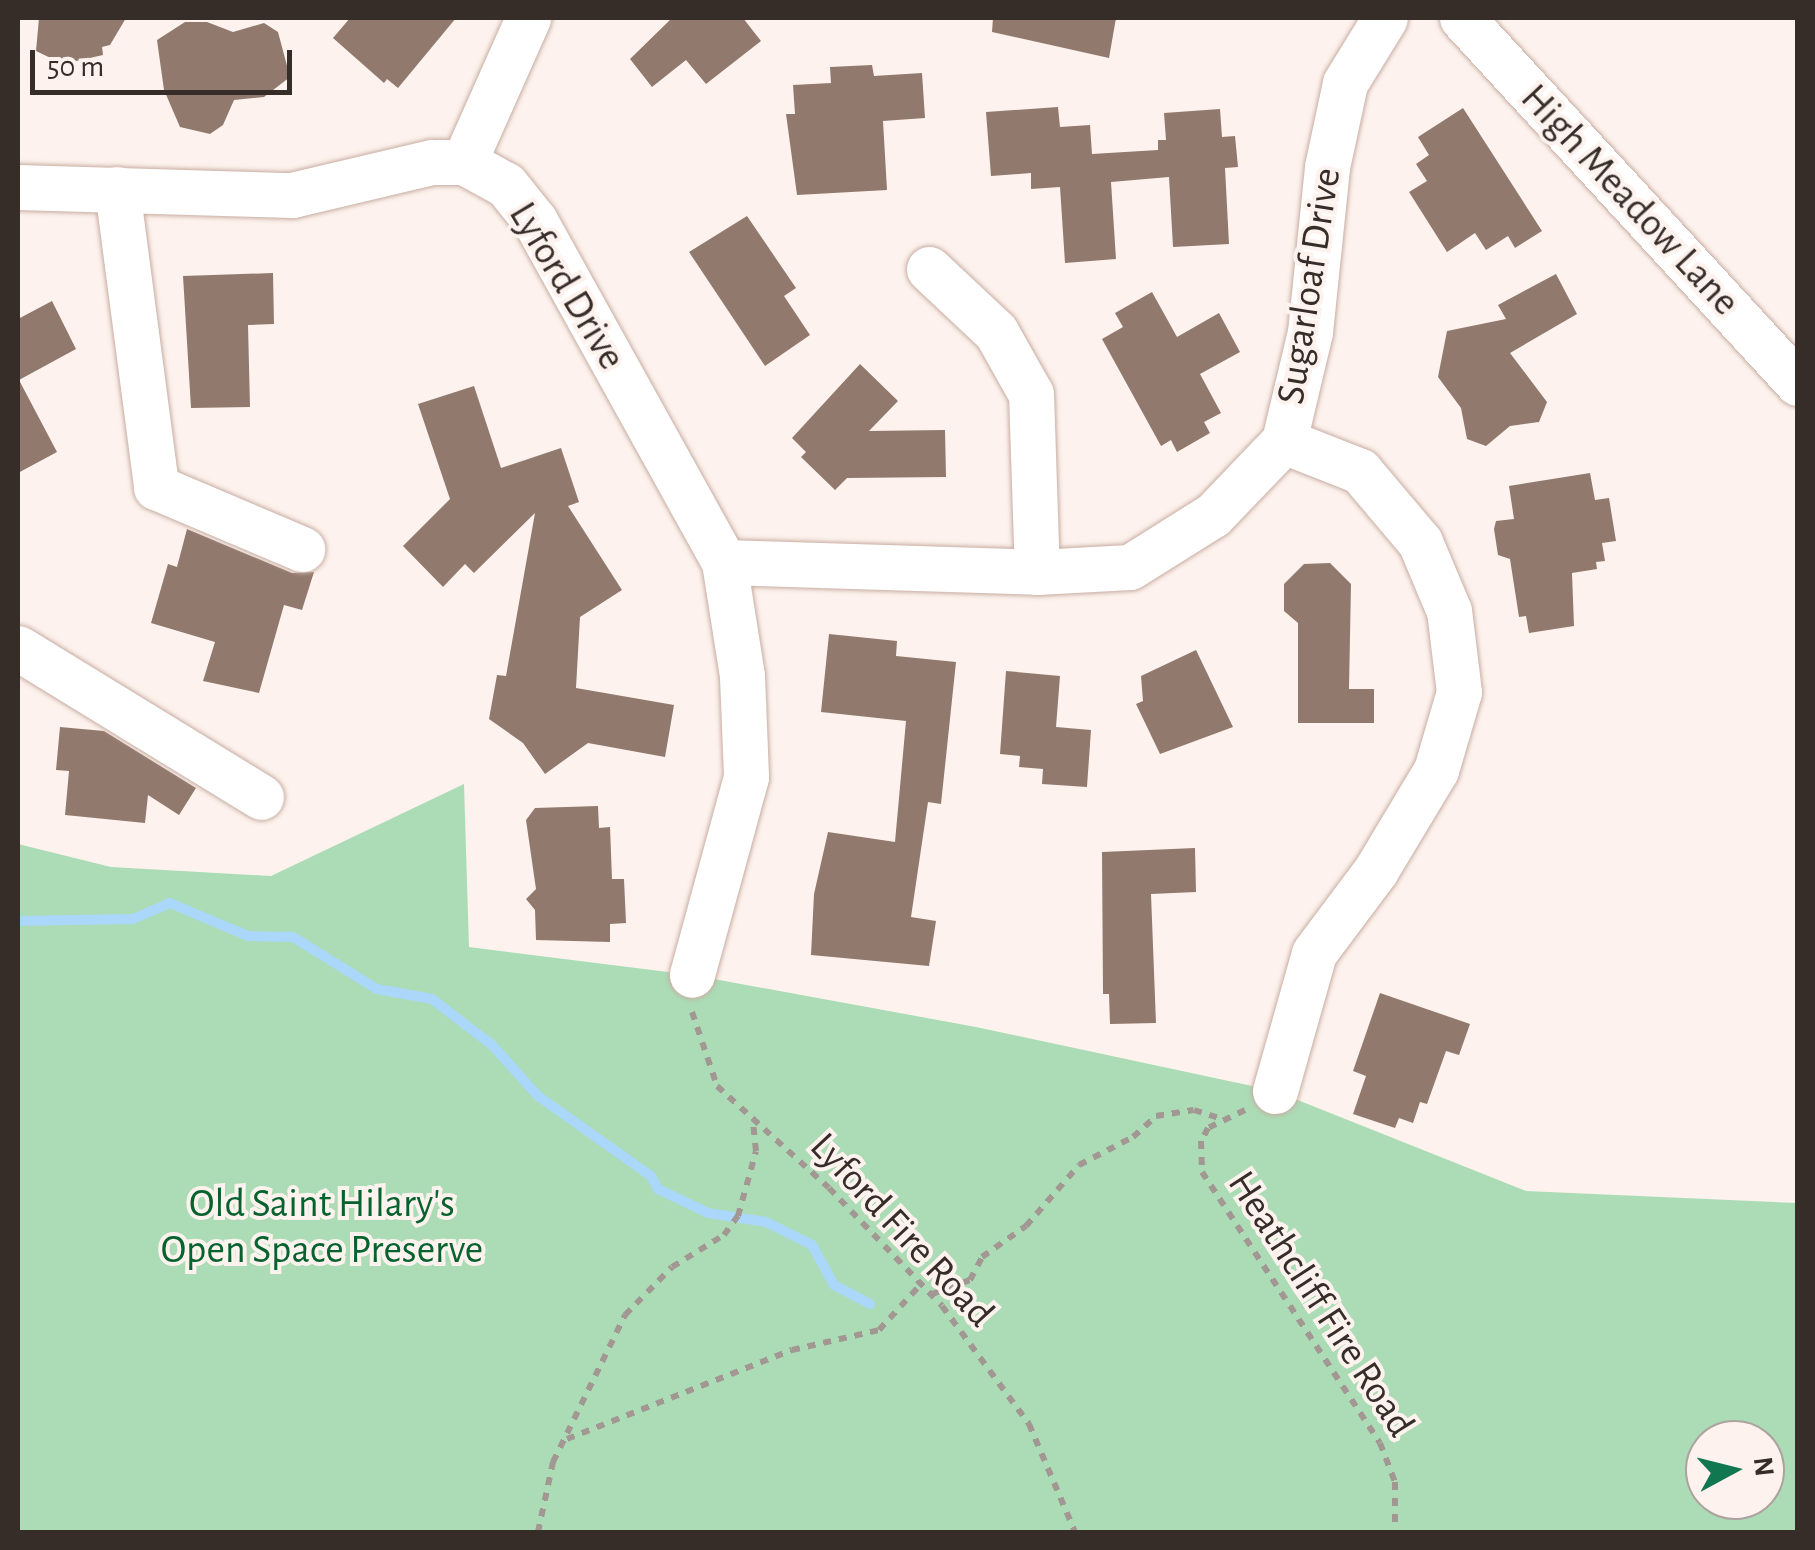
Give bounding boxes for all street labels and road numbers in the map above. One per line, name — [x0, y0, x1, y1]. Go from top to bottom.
street label: High Meadow Lane — [1511, 74, 1749, 326]
street label: Sugarloaf Drive — [1267, 164, 1351, 408]
street label: Lyford Drive — [498, 194, 636, 378]
street label: Lyford Fire Road — [800, 1123, 1004, 1337]
street label: Heathcliff Fire Road — [1217, 1162, 1425, 1446]

